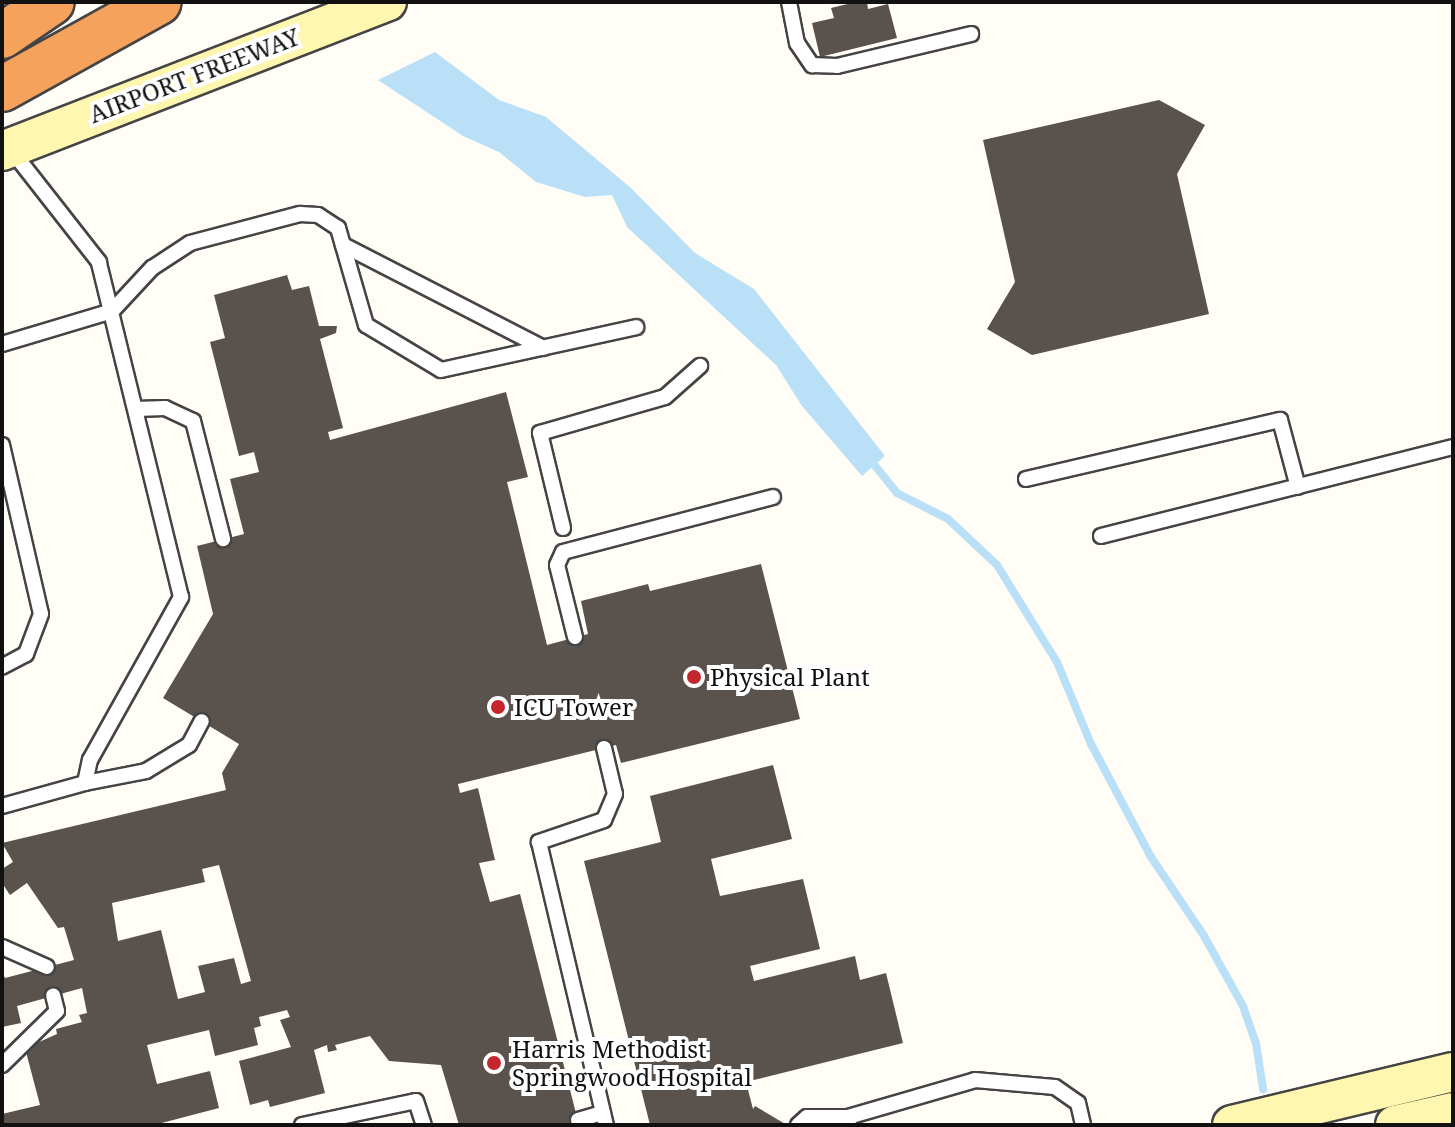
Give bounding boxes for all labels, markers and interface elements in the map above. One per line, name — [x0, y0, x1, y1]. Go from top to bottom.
street label: AIRPORT FREEWAY — [85, 22, 303, 128]
place label: Physical Plant — [710, 663, 870, 691]
marker: Physical Plant — [685, 668, 703, 686]
place label: ICU Tower — [514, 693, 633, 721]
marker: ICU Tower — [489, 698, 507, 716]
place label: Harris Methodist Springwood Hospital — [512, 1035, 752, 1091]
marker: Harris Methodist Springwood Hospital — [483, 1052, 505, 1074]

